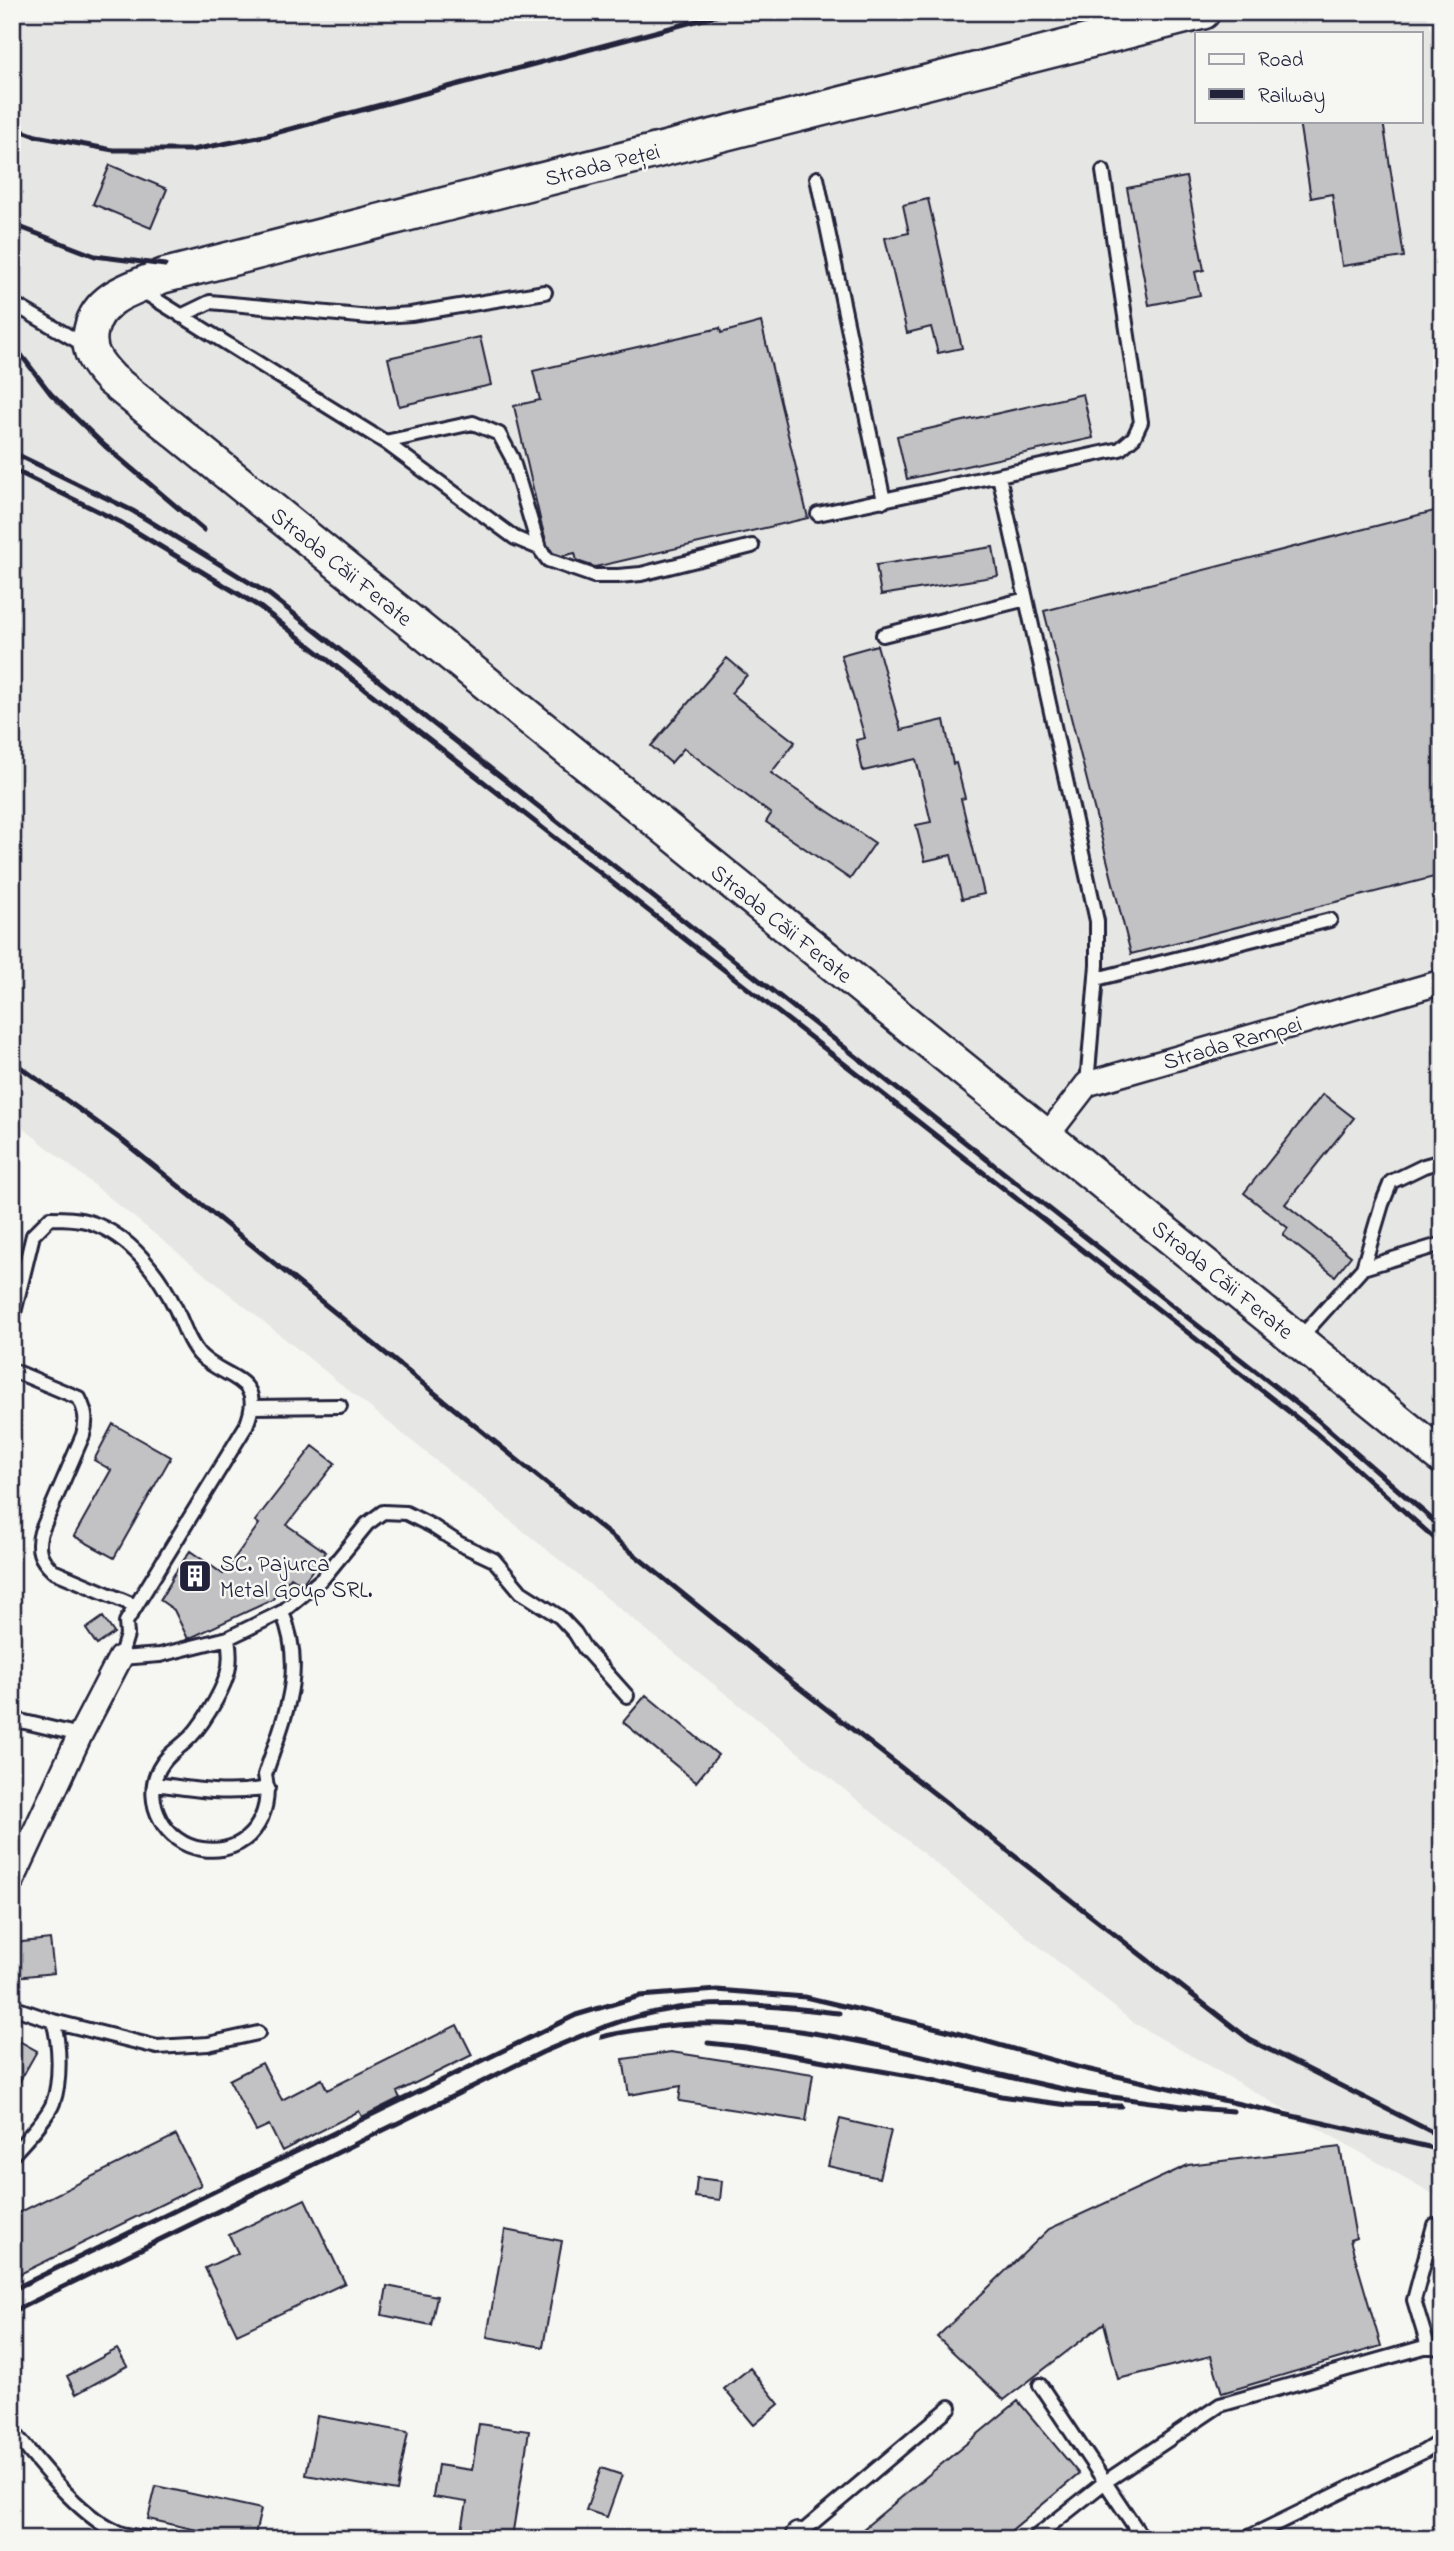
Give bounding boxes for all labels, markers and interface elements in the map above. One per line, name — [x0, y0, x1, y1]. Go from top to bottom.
legend — [1195, 32, 1422, 122]
text: Road — [1258, 46, 1304, 76]
text: Railway — [1258, 82, 1325, 114]
street label: Strada Peței — [542, 136, 664, 197]
street label: Strada Căii Ferate — [262, 500, 419, 636]
street label: Strada Căii Ferate — [702, 857, 859, 993]
street label: Strada Rampei — [1159, 1009, 1306, 1080]
street label: Strada Căii Ferate — [1143, 1213, 1300, 1349]
place label: SC. Pajurca Metal Goup SRL. — [220, 1549, 373, 1608]
building icon: SC. Pajurca Metal Goup SRL. — [176, 1557, 214, 1595]

